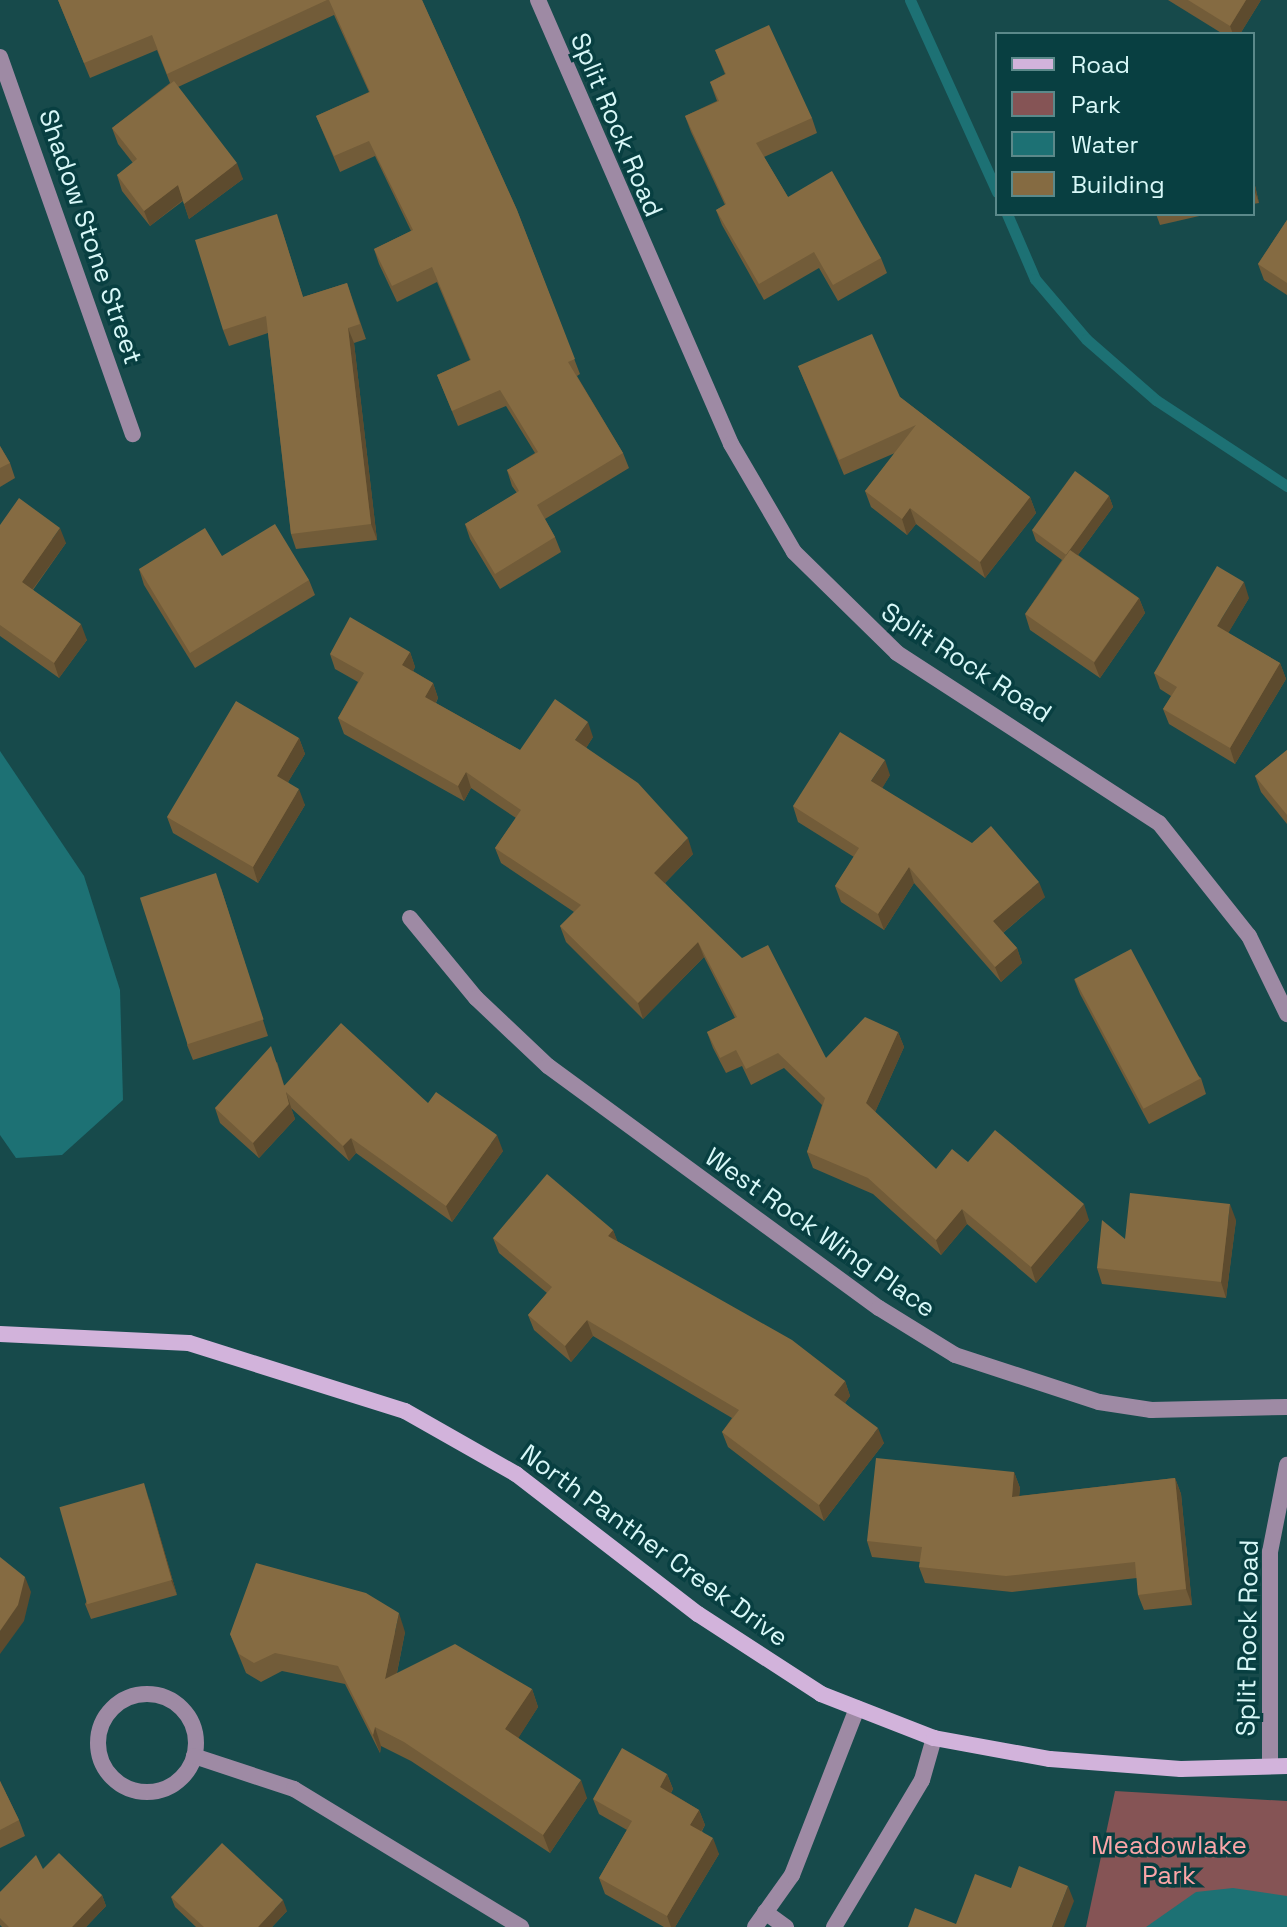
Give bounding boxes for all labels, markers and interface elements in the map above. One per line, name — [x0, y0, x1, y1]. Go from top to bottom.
street label: Split Rock Road — [563, 28, 669, 222]
legend — [995, 32, 1255, 216]
text: Road — [1071, 49, 1130, 80]
text: Park — [1071, 89, 1121, 120]
street label: Shadow Stone Street — [32, 105, 148, 369]
text: Water — [1071, 129, 1139, 160]
text: Building — [1071, 169, 1165, 200]
street label: Split Rock Road — [875, 596, 1057, 730]
street label: West Rock Wing Place — [699, 1142, 941, 1324]
street label: North Panther Creek Drive — [514, 1438, 794, 1654]
street label: Split Rock Road — [1231, 1539, 1265, 1737]
park label: Meadowlake Park — [1091, 1830, 1247, 1892]

